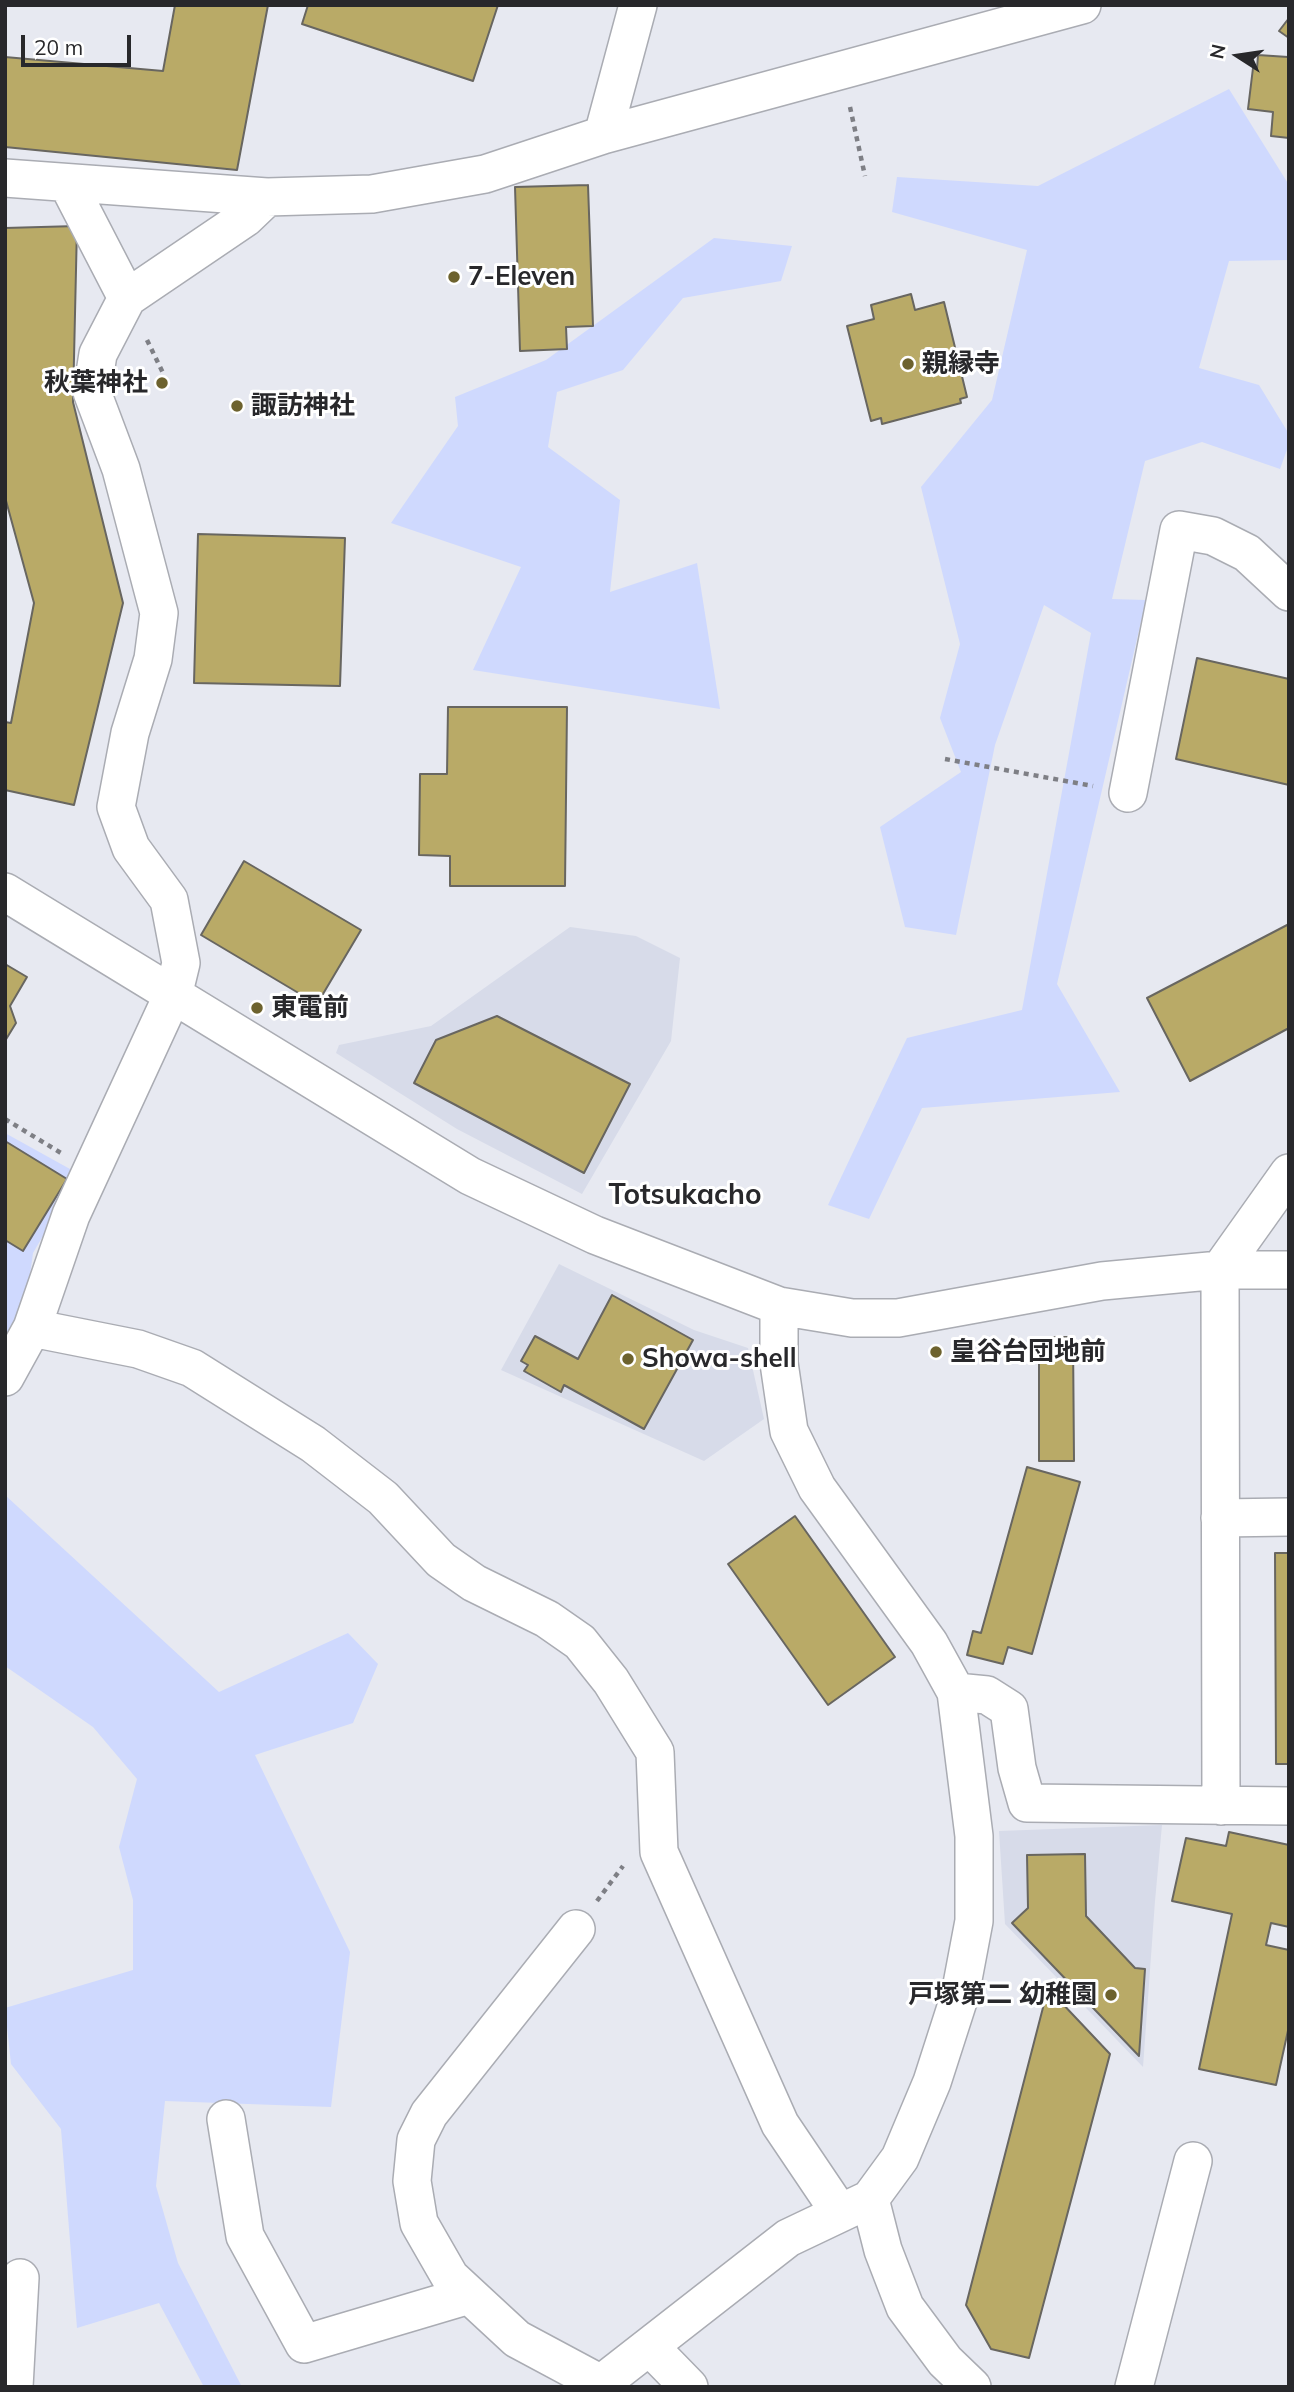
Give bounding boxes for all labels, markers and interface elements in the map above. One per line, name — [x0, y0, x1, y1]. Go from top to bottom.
scale bar — [24, 21, 135, 65]
north arrow — [1203, 21, 1273, 91]
text: 20 m — [34, 34, 83, 60]
text: N — [1204, 42, 1231, 61]
place label: 7-Eleven — [468, 261, 575, 293]
marker: 7-Eleven — [446, 269, 462, 285]
place label: 親縁寺 — [922, 348, 1000, 380]
marker: 親縁寺 — [900, 356, 916, 372]
place label: 秋葉神社 — [44, 367, 148, 399]
marker: 秋葉神社 — [154, 375, 170, 391]
place label: 諏訪神社 — [251, 390, 355, 422]
marker: 諏訪神社 — [229, 398, 245, 414]
place label: 東電前 — [271, 992, 349, 1024]
marker: 東電前 — [249, 1000, 265, 1016]
district label: Totsukacho — [608, 1179, 762, 1213]
place label: 皇谷台団地前 — [950, 1336, 1106, 1368]
place label: Showa-shell — [642, 1343, 796, 1375]
marker: 皇谷台団地前 — [928, 1344, 944, 1360]
marker: Showa-shell — [620, 1351, 636, 1367]
place label: 戸塚第二 幼稚園 — [908, 1979, 1097, 2011]
marker: 戸塚第二 幼稚園 — [1103, 1987, 1119, 2003]

